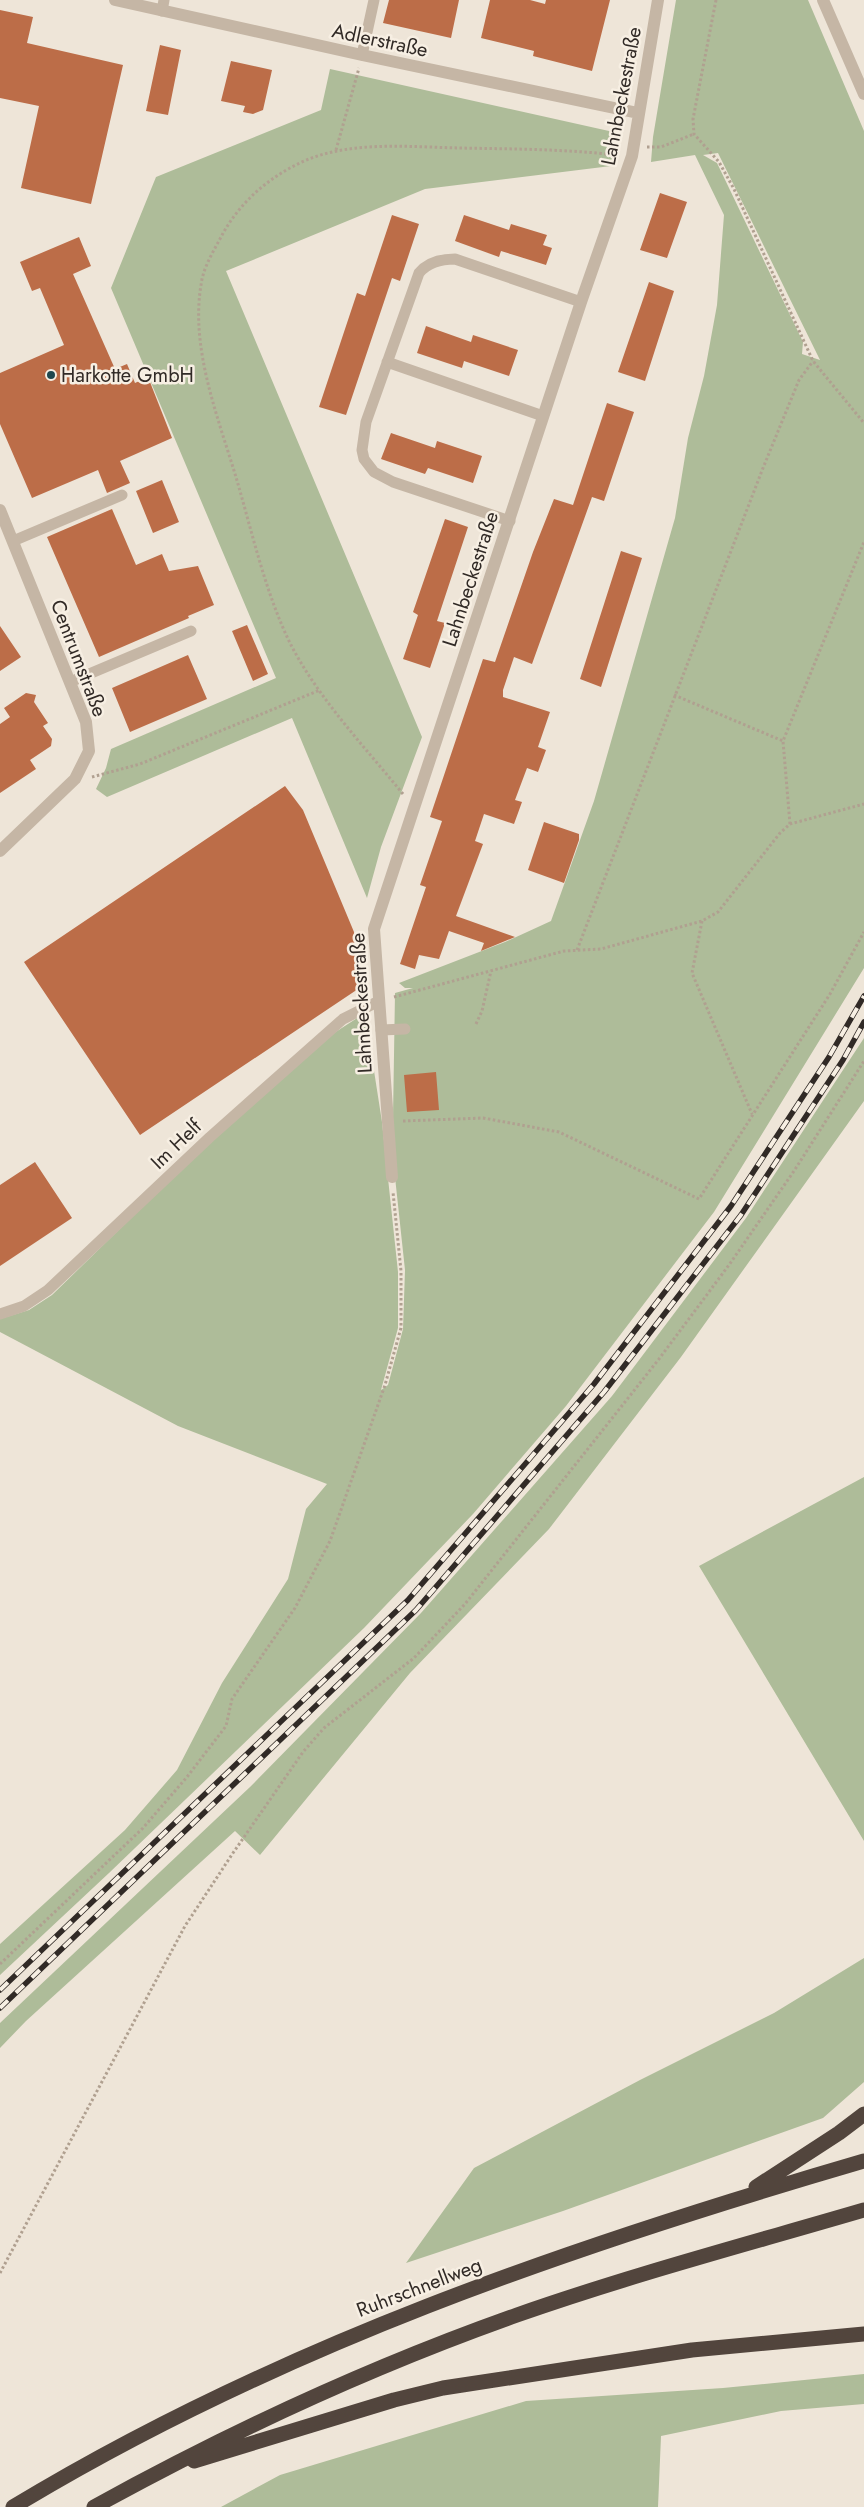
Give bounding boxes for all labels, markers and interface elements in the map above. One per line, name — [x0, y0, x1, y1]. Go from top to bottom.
street label: Adlerstraße — [329, 16, 431, 65]
street label: Lahnbeckestraße — [594, 24, 649, 168]
place label: Harkotte GmbH — [61, 361, 194, 390]
marker: Harkotte GmbH — [45, 369, 57, 381]
street label: Lahnbeckestraße — [435, 508, 506, 651]
street label: Centrumstraße — [43, 595, 114, 721]
street label: Lahnbeckestraße — [343, 932, 380, 1074]
street label: Im Helf — [144, 1112, 209, 1176]
street label: Ruhrschnellweg — [352, 2250, 486, 2325]

